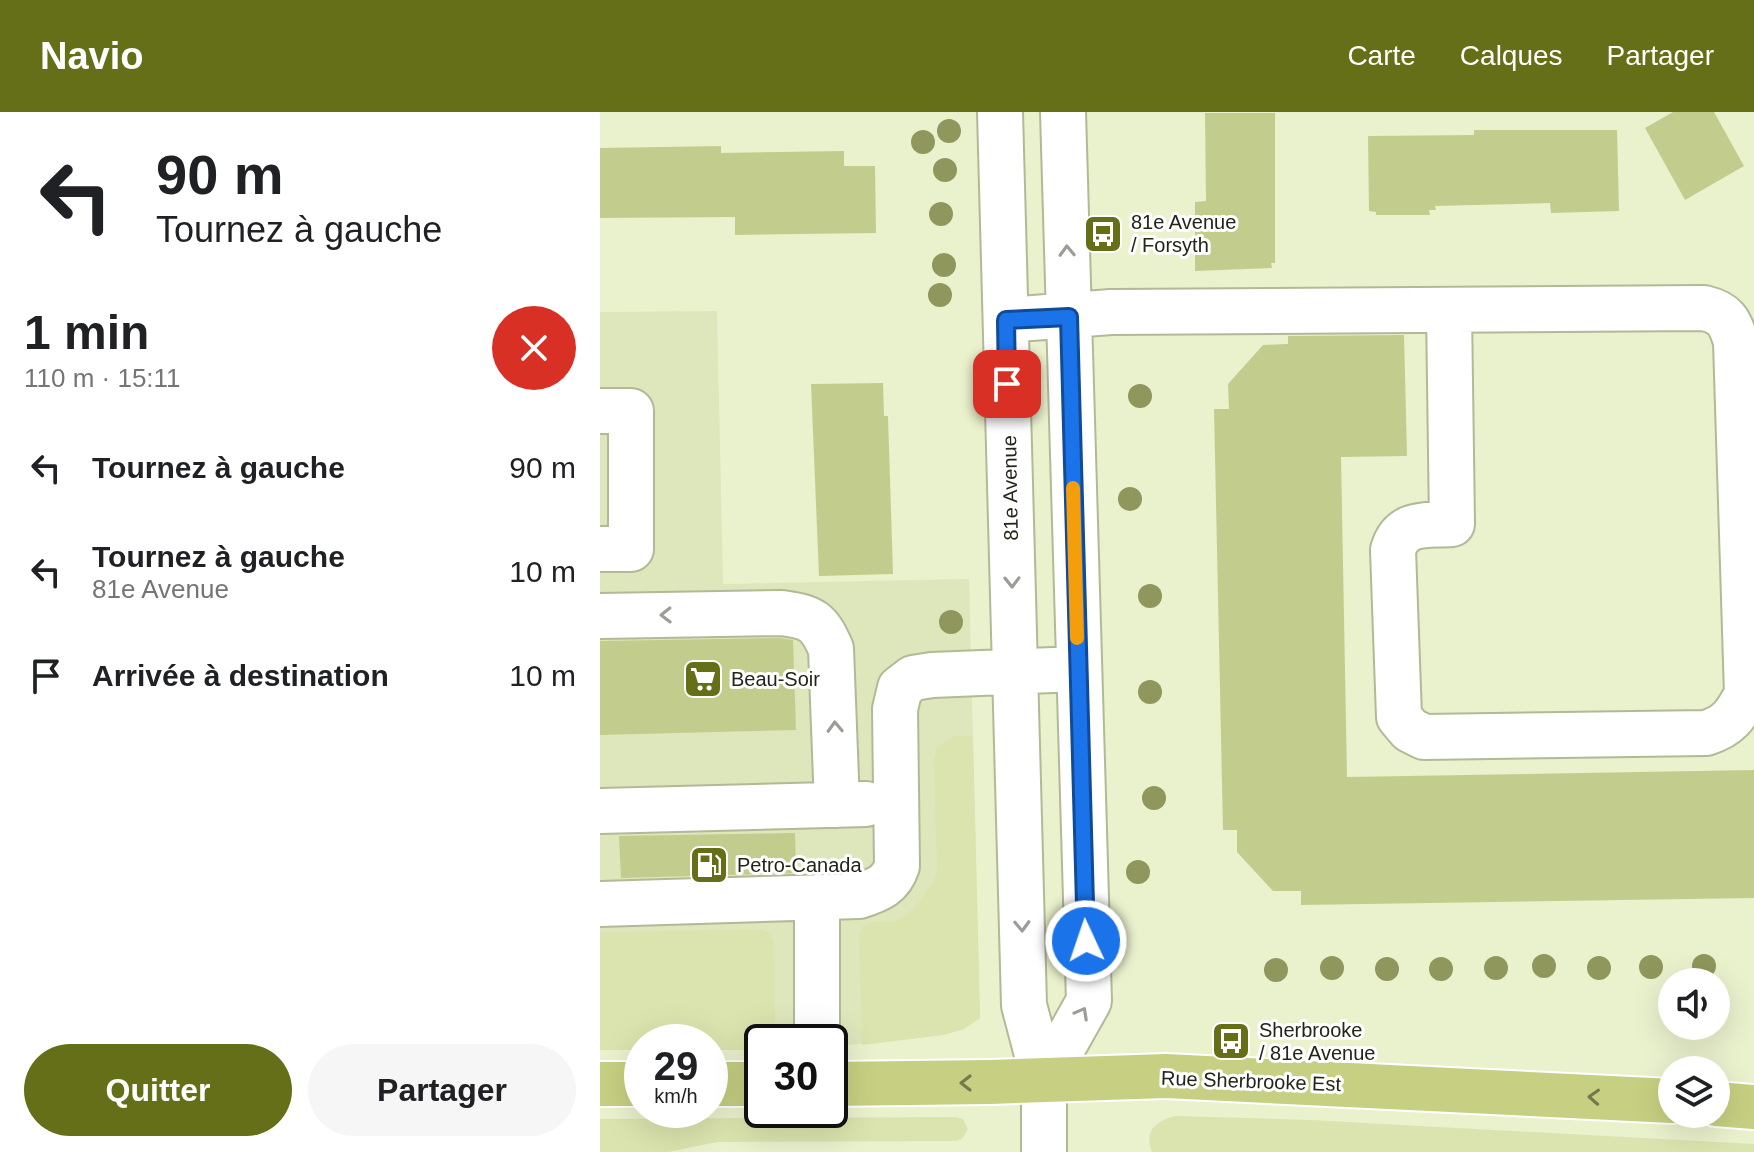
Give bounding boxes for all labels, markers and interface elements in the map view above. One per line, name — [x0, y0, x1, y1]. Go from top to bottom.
text: Navio — [40, 35, 143, 77]
text: Carte — [1347, 40, 1416, 71]
text: Calques — [1460, 40, 1563, 71]
text: Partager — [1607, 40, 1714, 71]
text: 90 m — [156, 143, 284, 206]
icon: left — [24, 144, 128, 248]
text: Tournez à gauche — [156, 209, 442, 250]
place label: 81e Avenue / Forsyth — [1131, 211, 1236, 256]
bus stop icon: 81e Avenue / Forsyth — [1082, 213, 1124, 255]
one-way arrow — [1058, 244, 1076, 257]
text: 1 min — [24, 306, 149, 359]
button: close — [492, 306, 576, 390]
pin — [973, 350, 1041, 418]
icon: arrive — [985, 362, 1029, 406]
text: 110 m · 15:11 — [24, 363, 181, 393]
street label: 81e Avenue — [998, 435, 1022, 541]
icon: left — [24, 446, 68, 490]
text: Tournez à gauche — [92, 451, 345, 484]
text: 90 m — [509, 451, 576, 484]
text: Tournez à gauche — [92, 540, 345, 573]
icon: left — [24, 550, 68, 594]
text: 10 m — [509, 555, 576, 588]
text: 81e Avenue — [92, 574, 229, 604]
one-way arrow — [1004, 576, 1021, 589]
one-way arrow — [659, 606, 672, 624]
icon: arrive — [24, 654, 68, 698]
supermarket icon: Beau-Soir — [682, 658, 724, 700]
text: Arrivée à destination — [92, 659, 389, 692]
text: 10 m — [509, 659, 576, 692]
place label: Beau-Soir — [731, 668, 820, 690]
one-way arrow — [826, 720, 844, 733]
fuel station icon: Petro-Canada — [688, 844, 730, 886]
place label: Petro-Canada — [737, 854, 862, 876]
position arrow — [1044, 899, 1128, 983]
one-way arrow — [1013, 920, 1030, 933]
map controls — [1658, 968, 1730, 1128]
button: sound — [1658, 968, 1730, 1040]
one-way arrow — [1072, 1007, 1088, 1022]
place label: Sherbrooke / 81e Avenue — [1259, 1019, 1375, 1064]
bus stop icon: Sherbrooke / 81e Avenue — [1210, 1020, 1252, 1062]
speed limit sign: 30 — [744, 1024, 848, 1128]
button: Quitter — [24, 1044, 292, 1136]
button: Partager — [308, 1044, 576, 1136]
text: 29 — [654, 1044, 698, 1088]
button: layers — [1658, 1056, 1730, 1128]
street label: Rue Sherbrooke Est — [1161, 1067, 1342, 1095]
one-way arrow — [959, 1074, 972, 1092]
text: km/h — [654, 1085, 698, 1107]
one-way arrow — [1587, 1088, 1600, 1105]

